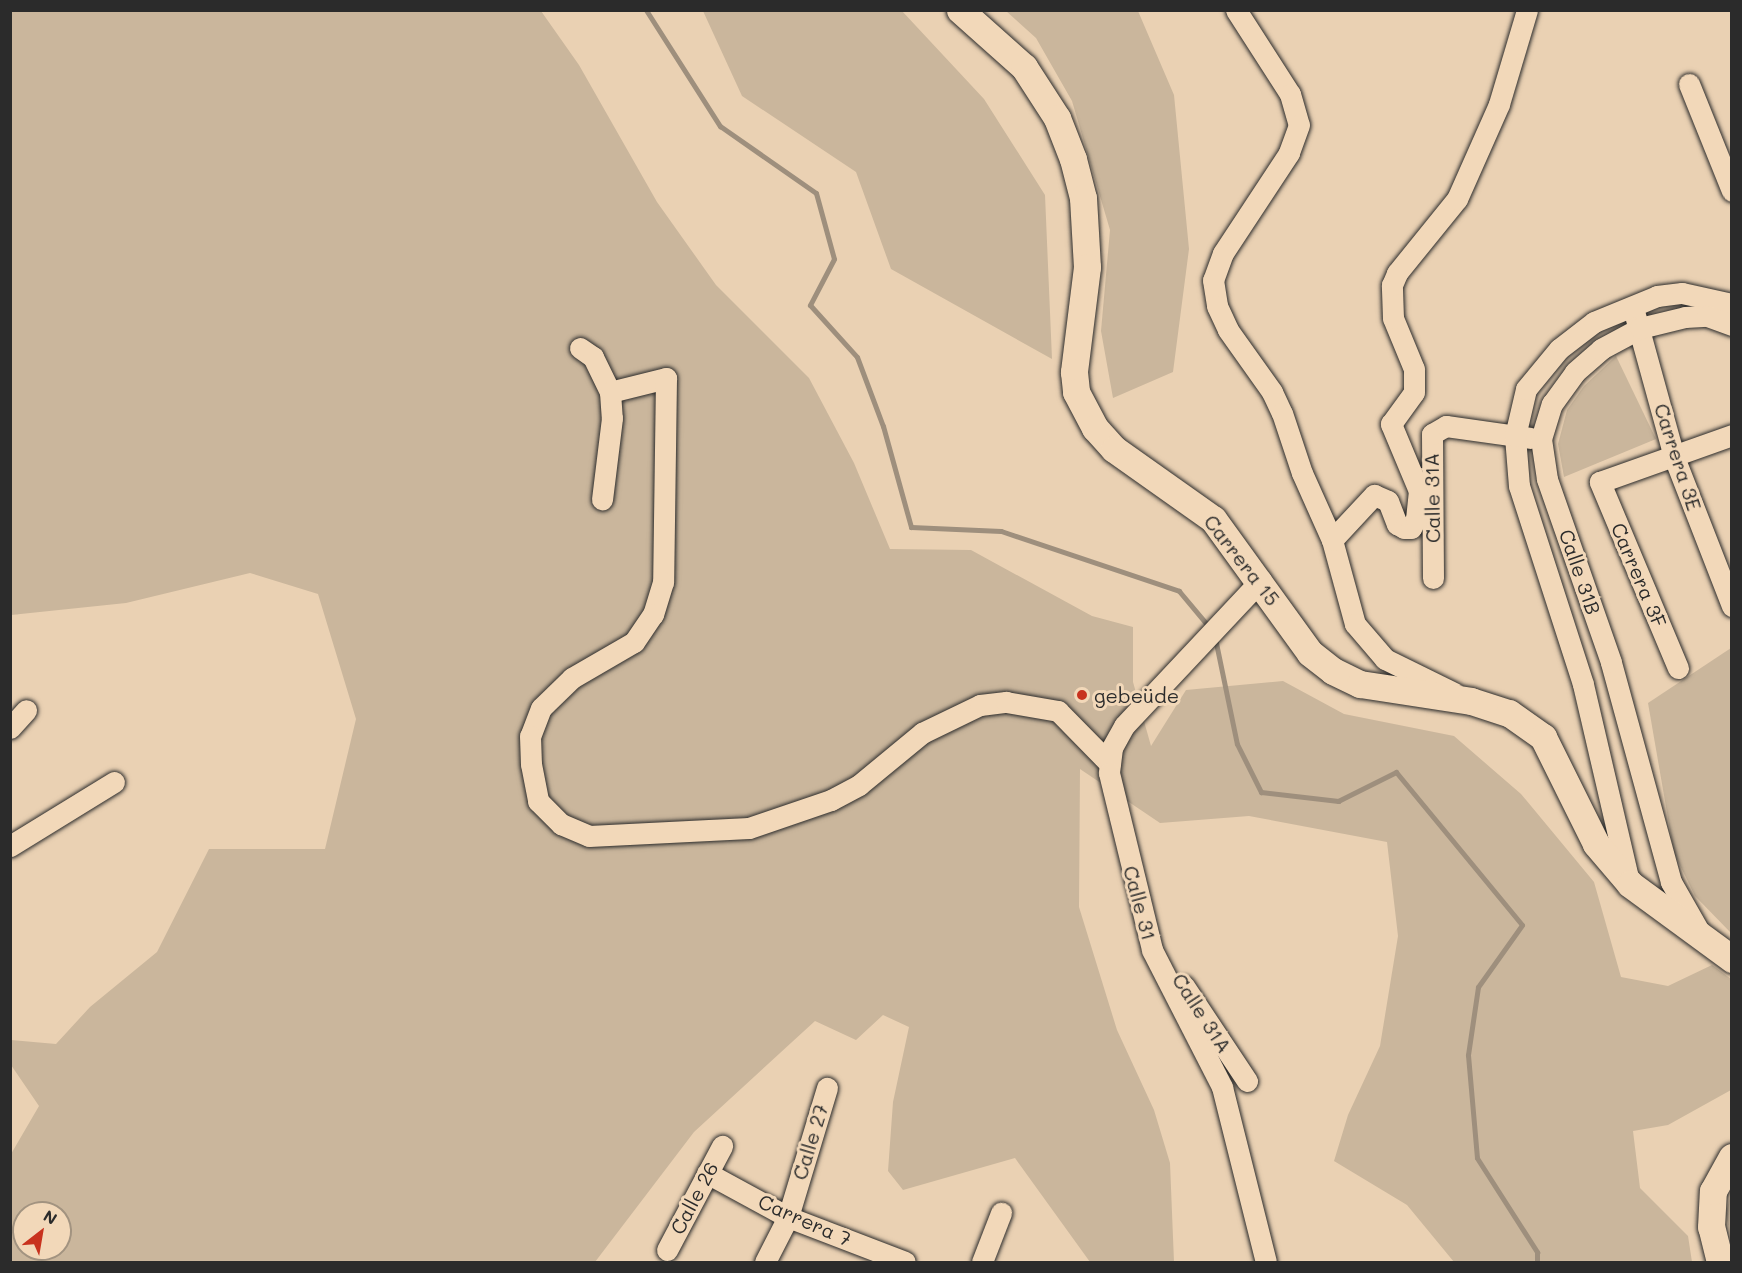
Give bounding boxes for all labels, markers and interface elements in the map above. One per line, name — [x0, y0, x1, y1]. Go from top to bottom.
street label: Carrera 3E — [1649, 400, 1707, 514]
street label: Calle 31A — [1419, 453, 1445, 543]
street label: Carrera 15 — [1199, 510, 1285, 610]
street label: Carrera 3F — [1606, 519, 1672, 631]
street label: Calle 31B — [1554, 526, 1606, 618]
place label: gebeüde — [1094, 683, 1179, 707]
marker: gebeüde — [1075, 688, 1089, 702]
street label: Calle 31 — [1119, 863, 1161, 943]
street label: Calle 31A — [1167, 969, 1237, 1057]
street label: Calle 27 — [787, 1101, 833, 1183]
street label: Calle 26 — [665, 1158, 723, 1238]
street label: Carrera 7 — [755, 1189, 855, 1251]
north arrow — [12, 1201, 72, 1261]
text: N — [40, 1205, 61, 1229]

